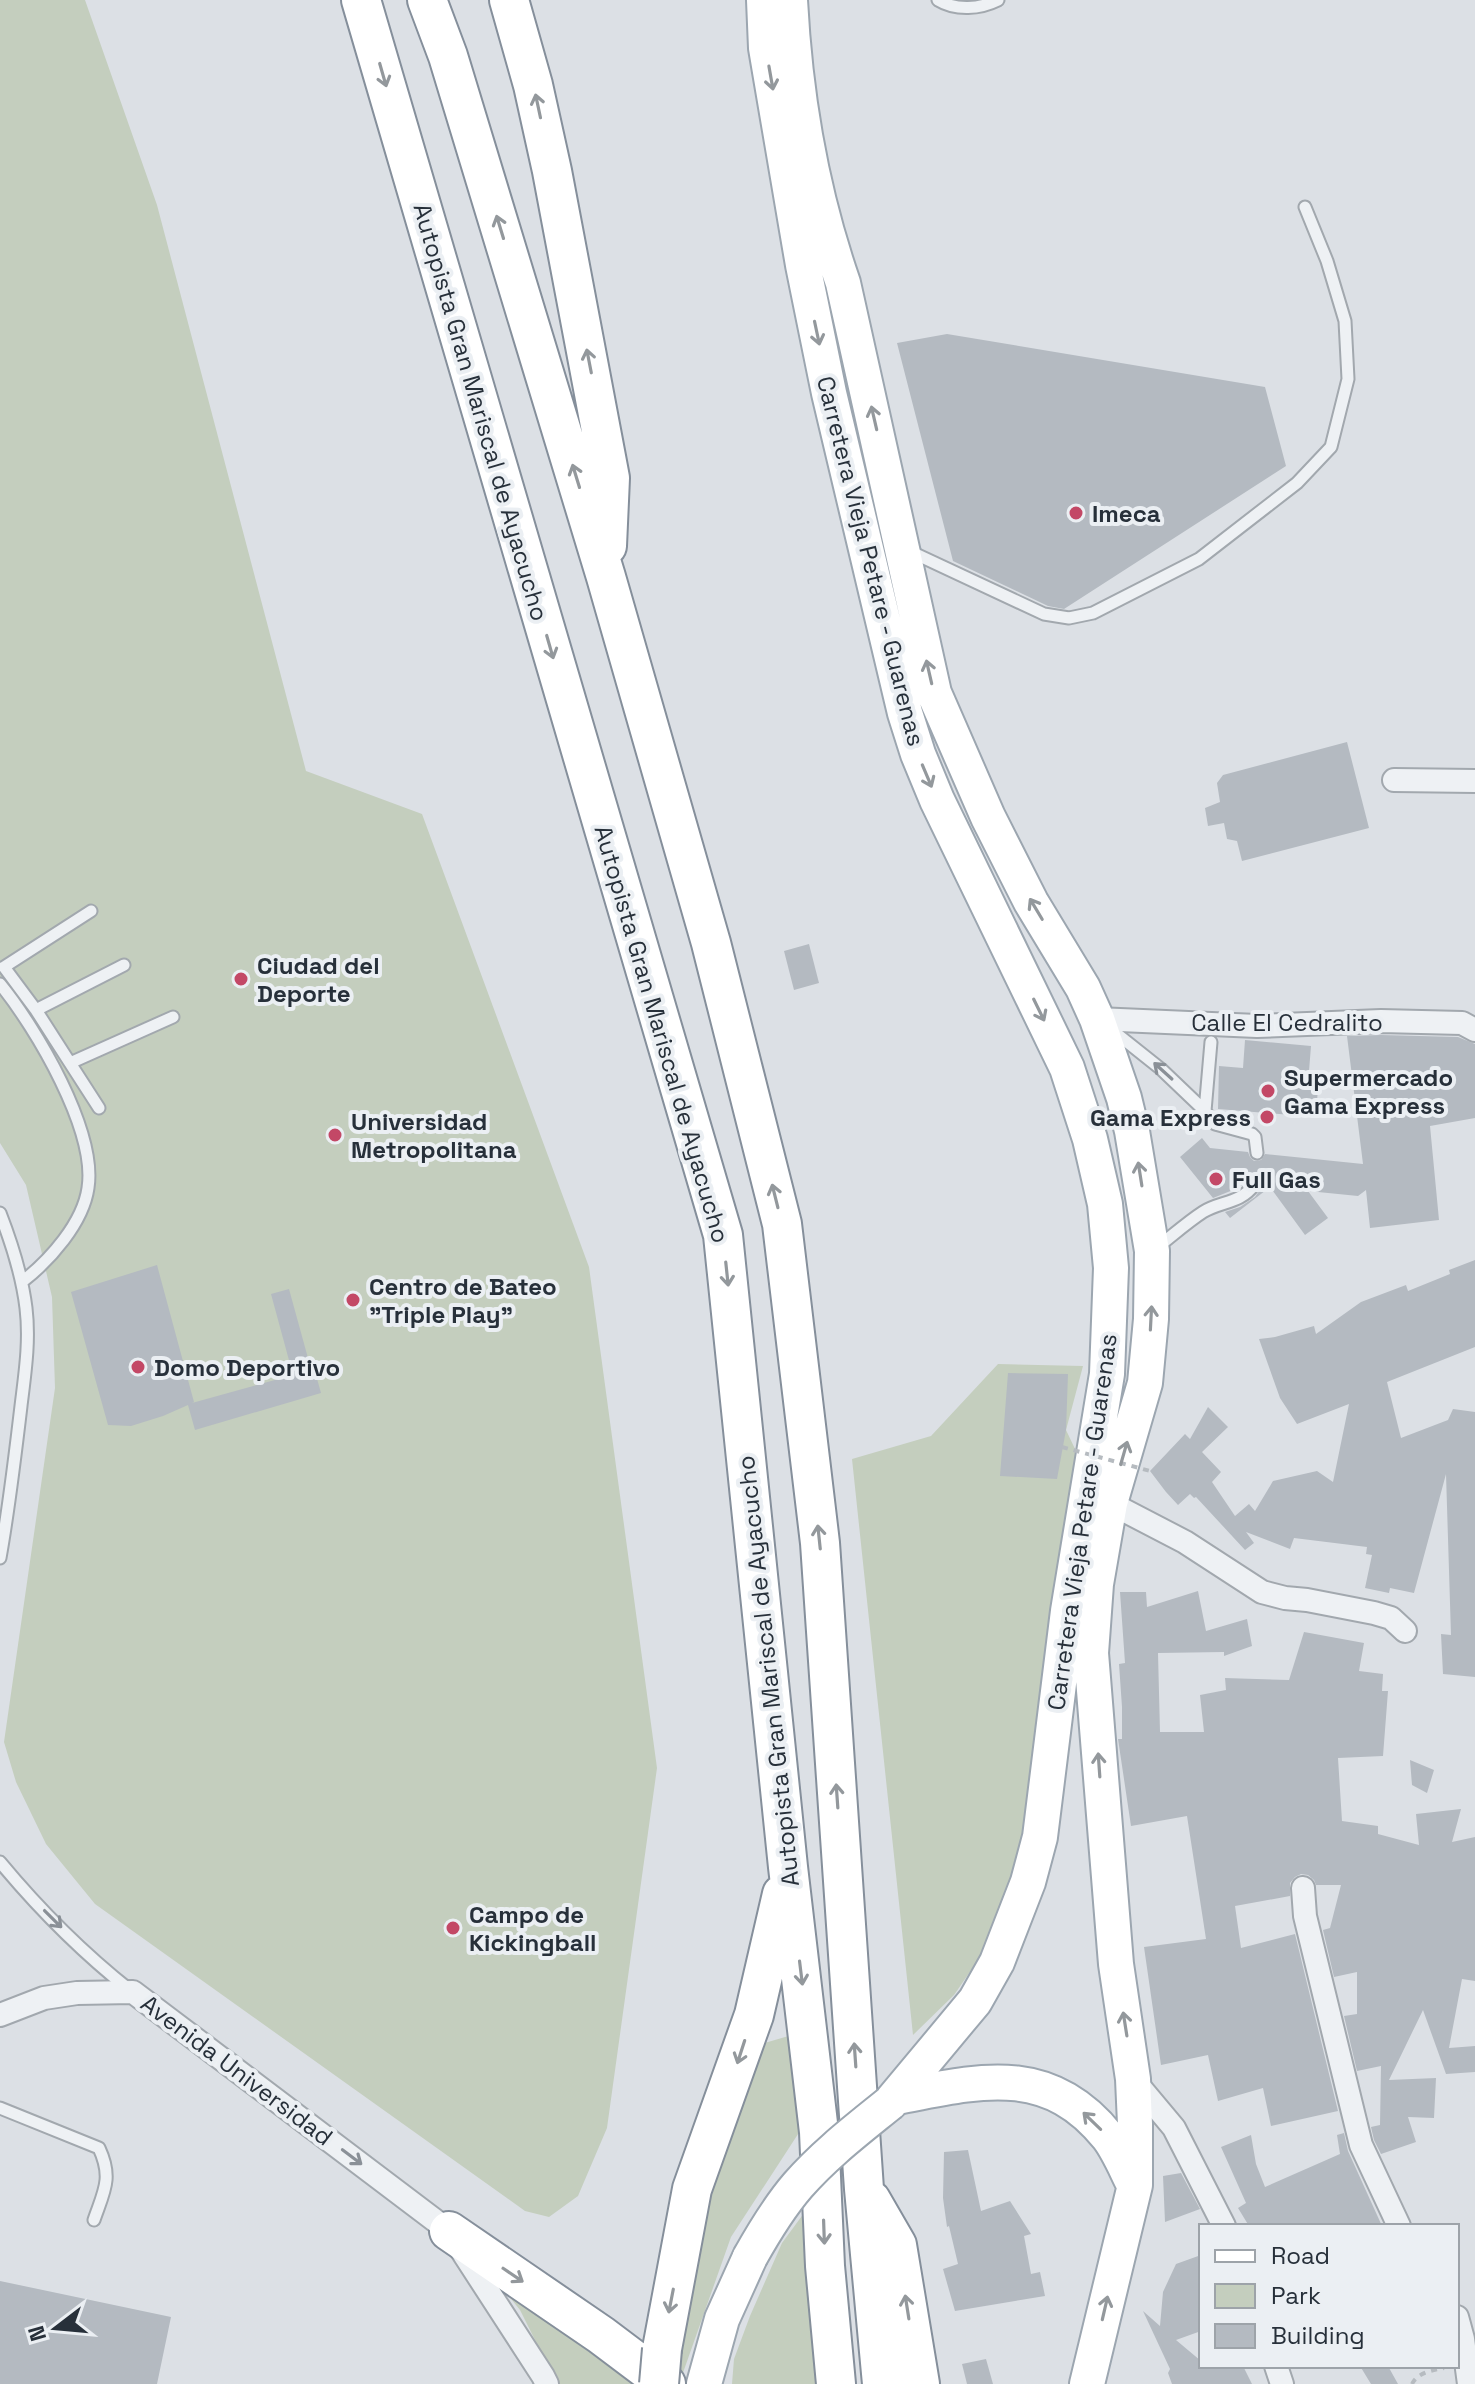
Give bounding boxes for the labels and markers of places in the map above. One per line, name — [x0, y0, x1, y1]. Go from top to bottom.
place label: Imeca — [1092, 498, 1161, 529]
marker: Imeca — [1067, 504, 1085, 522]
place label: Ciudad del Deporte — [257, 950, 380, 1009]
marker: Ciudad del Deporte — [232, 970, 250, 988]
place label: Supermercado Gama Express — [1284, 1062, 1453, 1121]
marker: Supermercado Gama Express — [1259, 1082, 1277, 1100]
place label: Gama Express — [1090, 1102, 1251, 1133]
place label: Universidad Metropolitana — [351, 1106, 517, 1165]
marker: Gama Express — [1258, 1108, 1276, 1126]
marker: Universidad Metropolitana — [326, 1126, 344, 1144]
place label: Full Gas — [1232, 1164, 1321, 1195]
marker: Full Gas — [1207, 1170, 1225, 1188]
place label: Centro de Bateo "Triple Play" — [369, 1271, 557, 1330]
marker: Centro de Bateo "Triple Play" — [344, 1291, 362, 1309]
place label: Domo Deportivo — [154, 1352, 340, 1383]
marker: Domo Deportivo — [129, 1358, 147, 1376]
place label: Campo de Kickingball — [469, 1899, 596, 1958]
marker: Campo de Kickingball — [444, 1919, 462, 1937]

